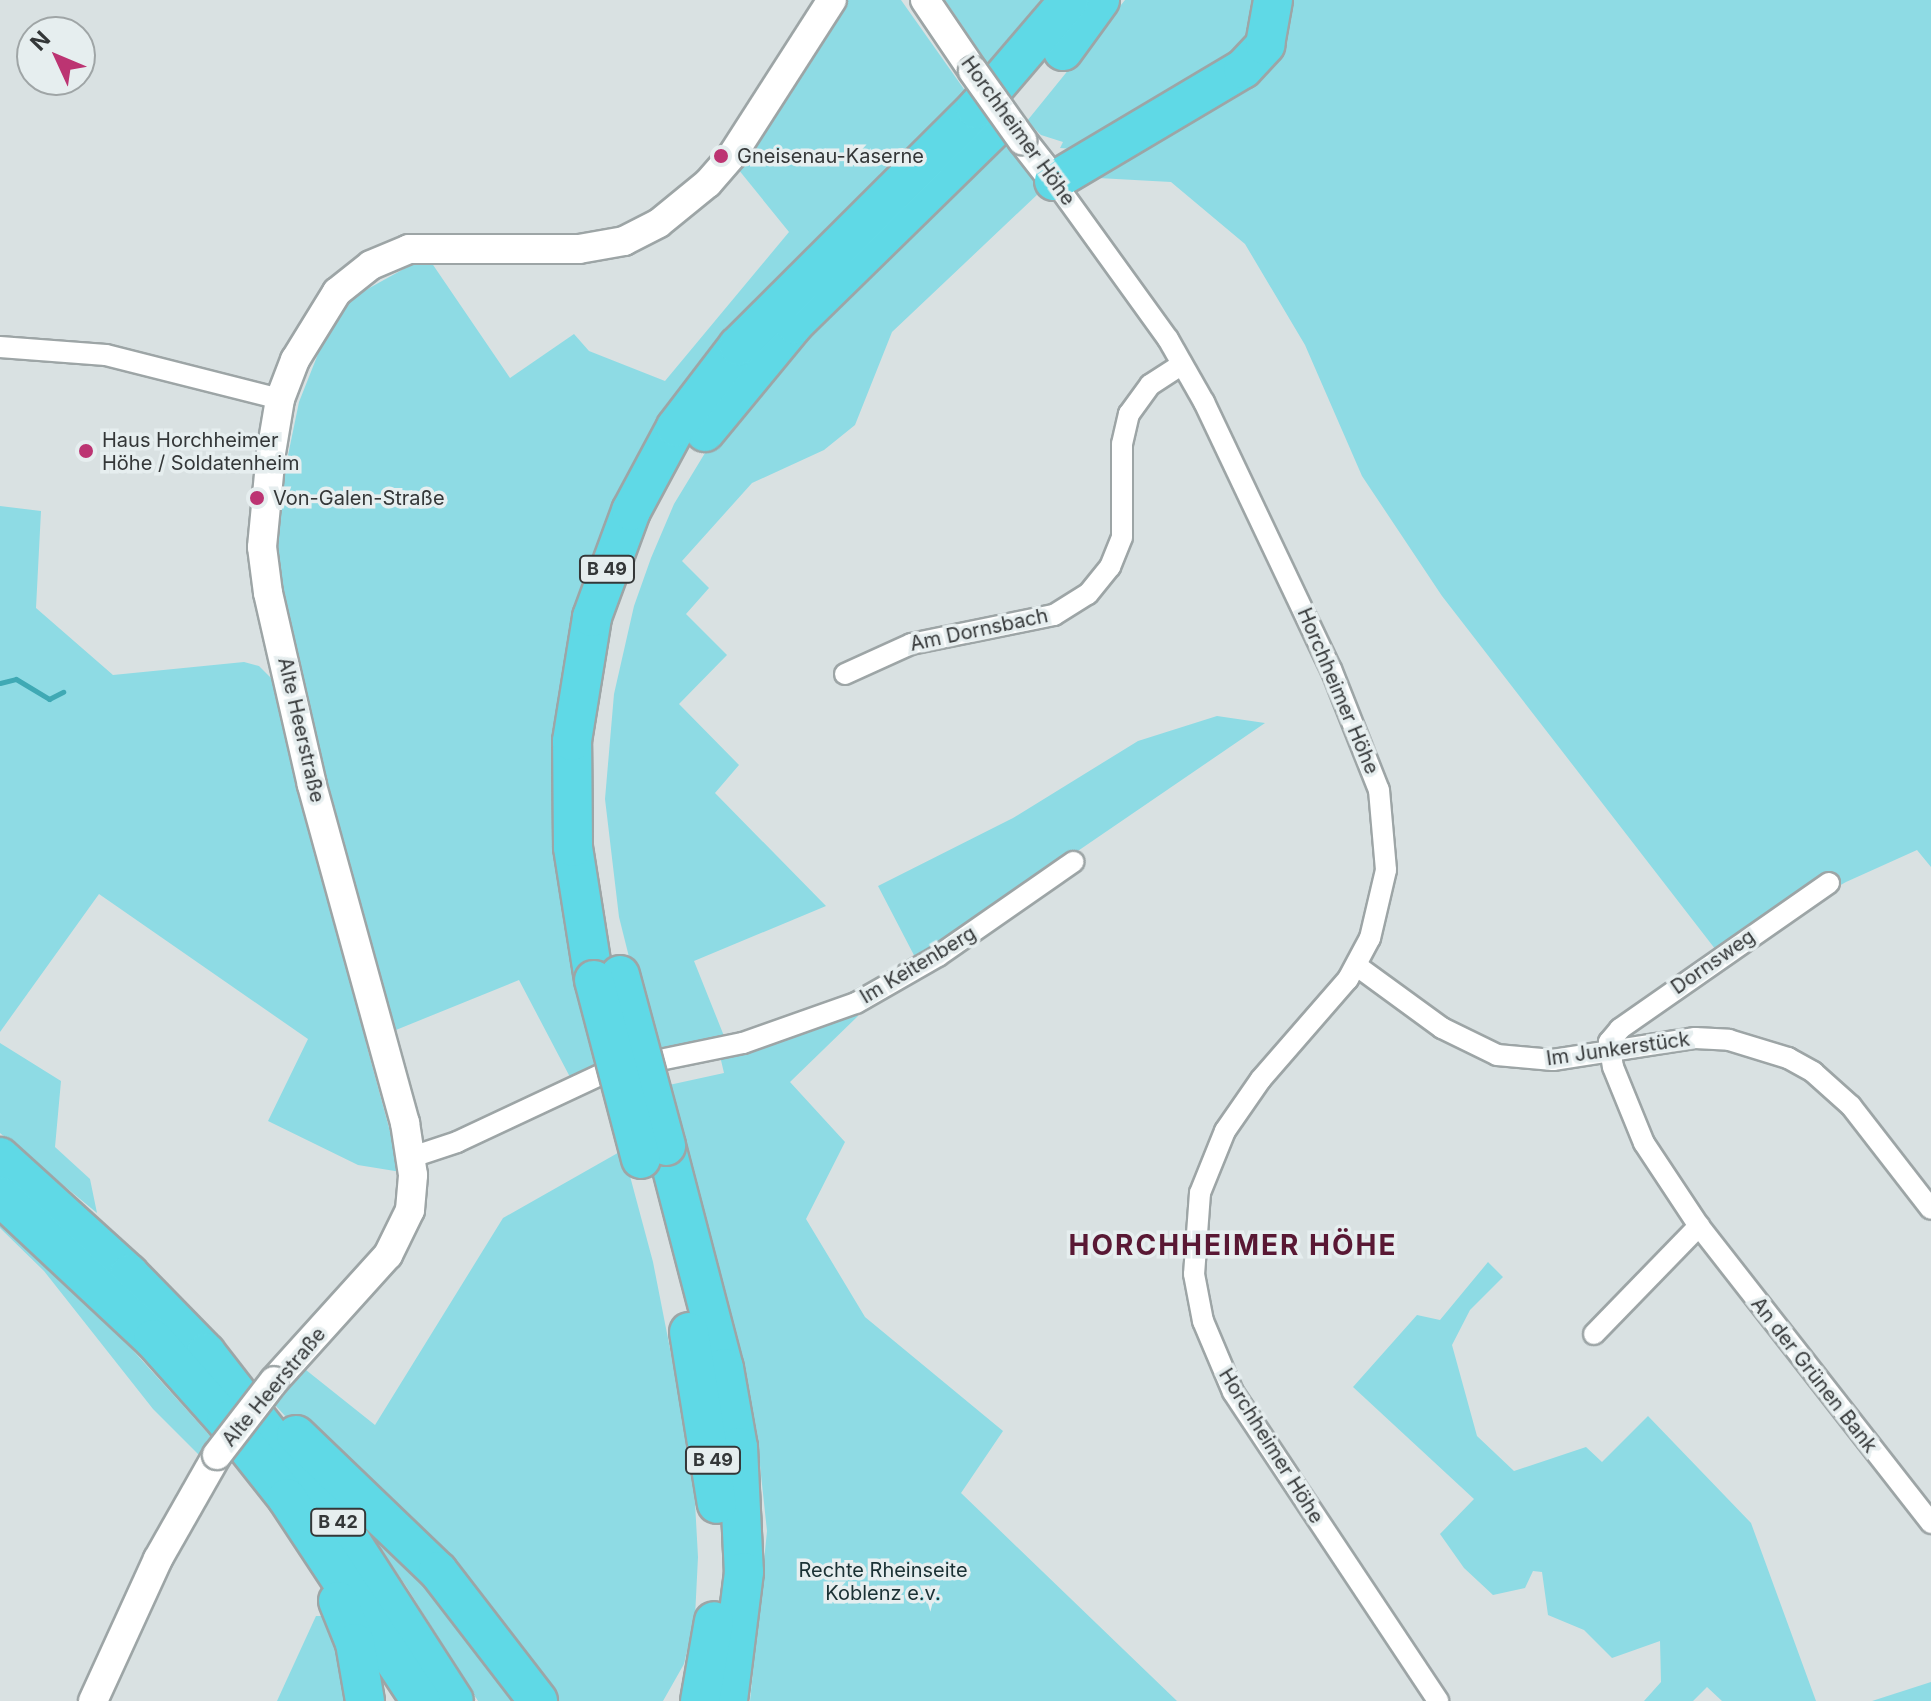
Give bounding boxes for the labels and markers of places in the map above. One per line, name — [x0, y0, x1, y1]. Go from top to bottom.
place label: Gneisenau-Kaserne — [737, 144, 924, 168]
marker: Gneisenau-Kaserne — [712, 147, 730, 165]
place label: Haus Horchheimer Höhe / Soldatenheim — [102, 428, 300, 475]
marker: Haus Horchheimer Höhe / Soldatenheim — [77, 442, 95, 460]
place label: Von-Galen-Straße — [273, 486, 445, 510]
marker: Von-Galen-Straße — [248, 489, 266, 507]

